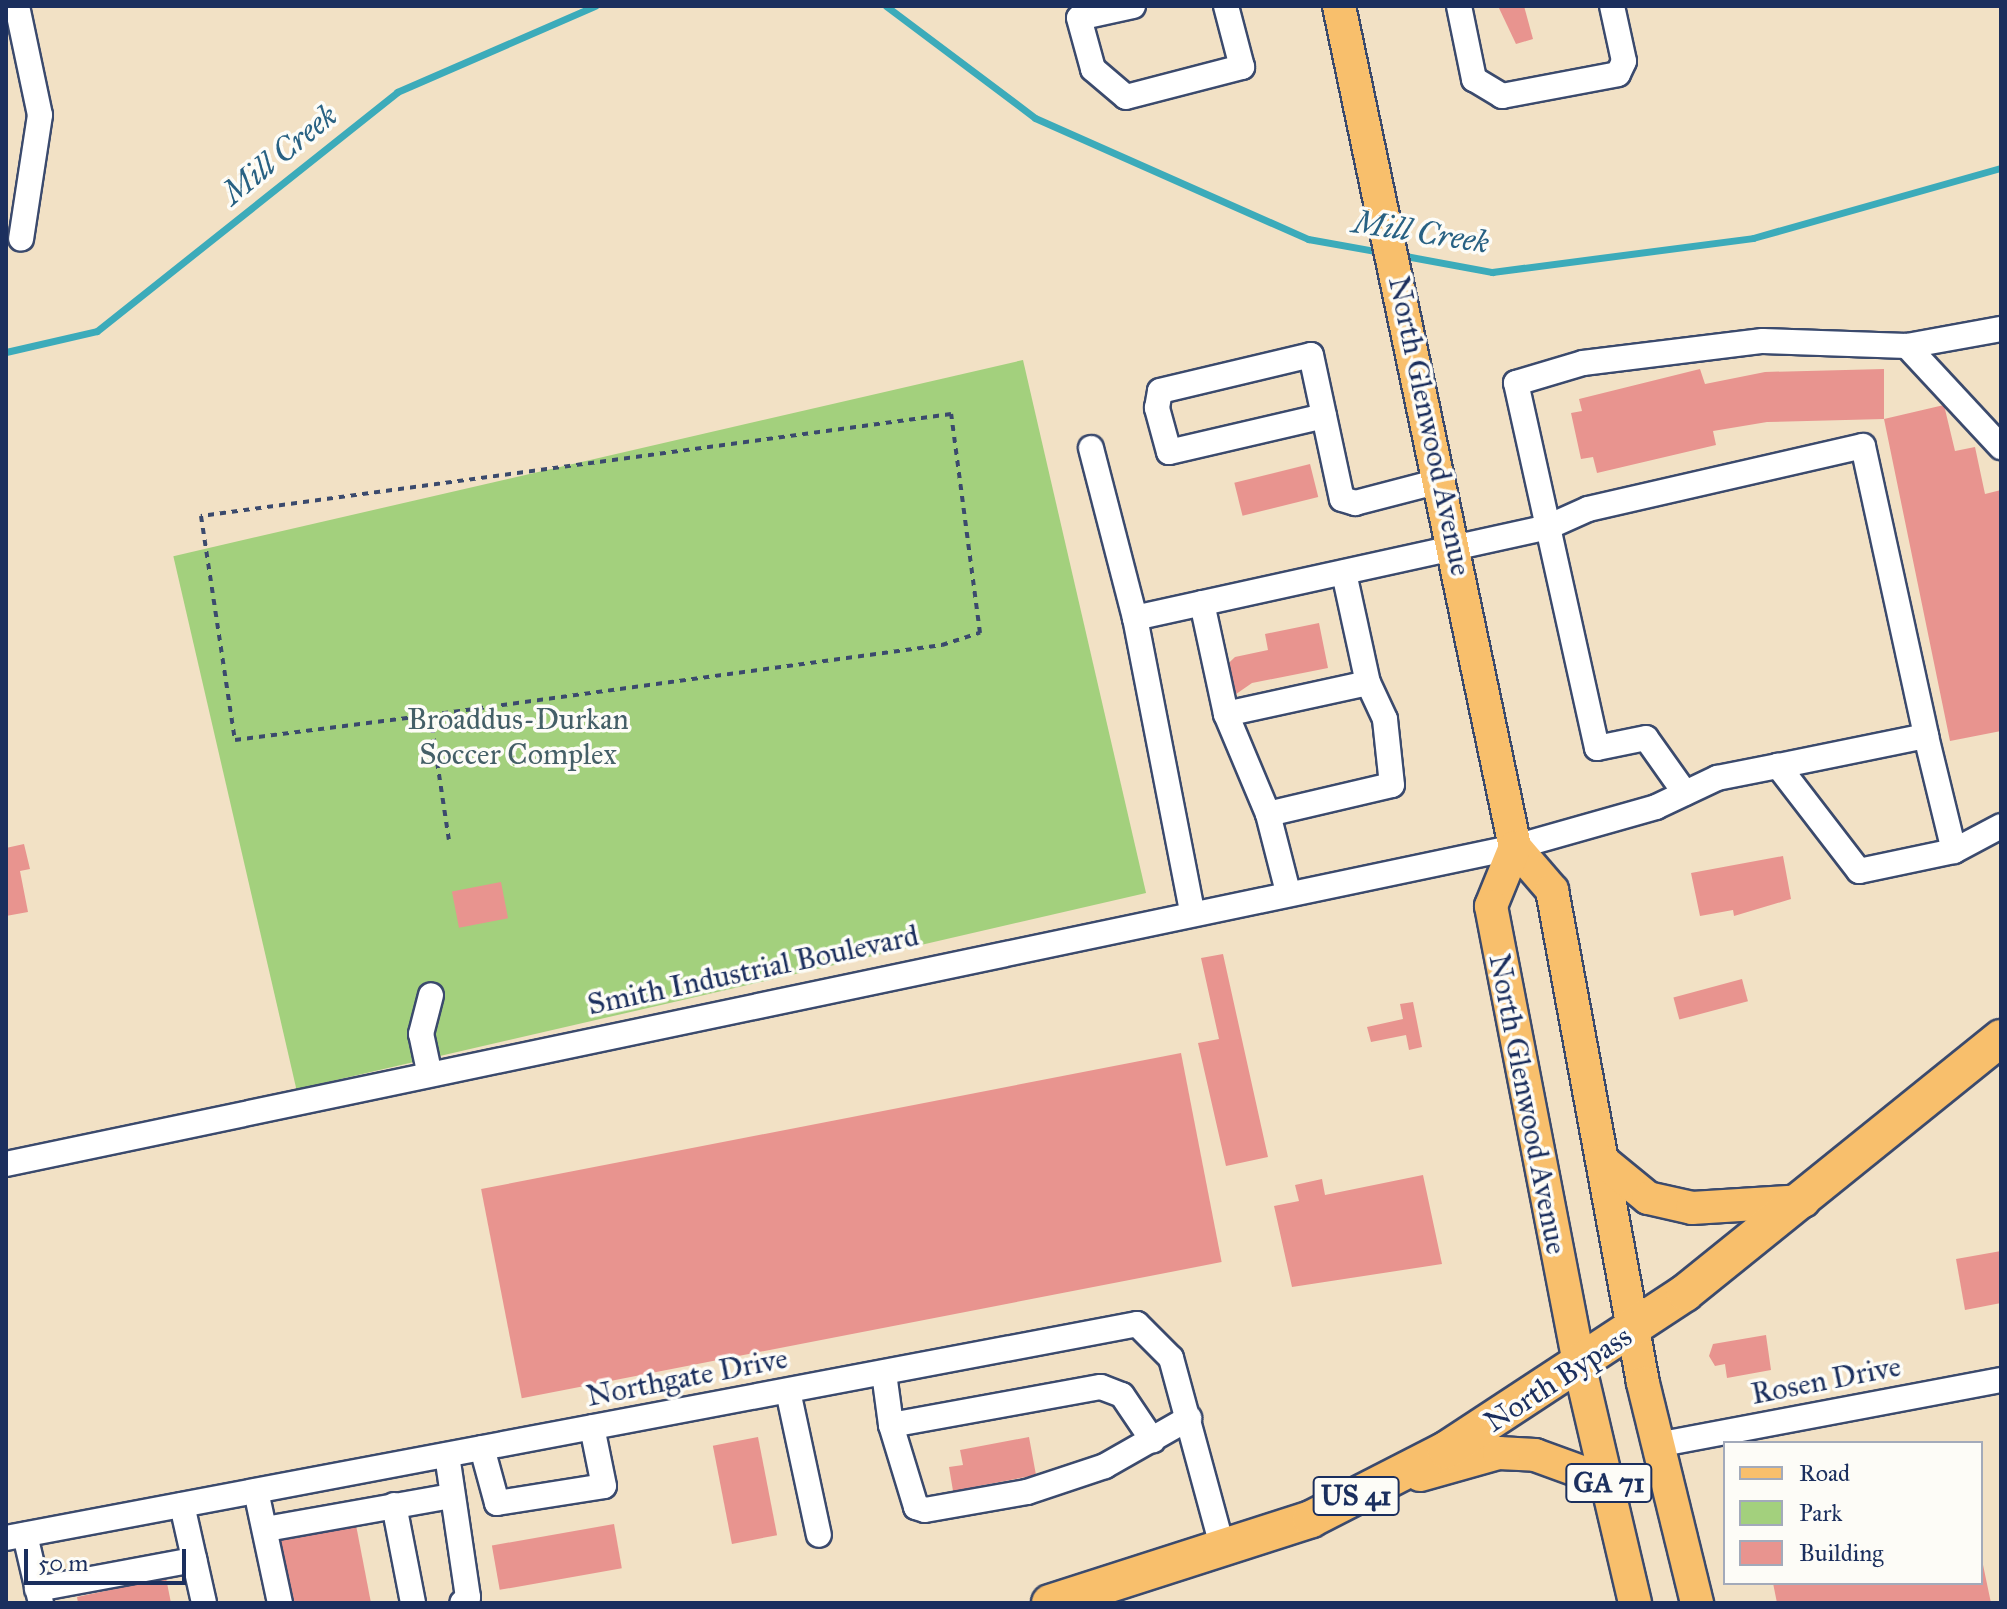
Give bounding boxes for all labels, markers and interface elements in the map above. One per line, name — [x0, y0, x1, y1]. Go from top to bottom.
water label: Mill Creek — [215, 97, 345, 213]
water label: Mill Creek — [1350, 203, 1492, 263]
street label: North Glenwood Avenue — [1381, 273, 1479, 579]
park label: Broaddus-Durkan Soccer Complex — [407, 701, 629, 772]
street label: Smith Industrial Boulevard — [584, 917, 922, 1023]
street label: North Glenwood Avenue — [1481, 951, 1575, 1257]
street label: North Bypass — [1478, 1318, 1638, 1440]
street label: Northgate Drive — [583, 1340, 791, 1414]
street label: Rosen Drive — [1748, 1348, 1904, 1412]
legend — [1723, 1441, 1983, 1585]
text: Road — [1799, 1458, 1850, 1488]
road number: GA 71 — [1565, 1459, 1653, 1507]
road number: US 41 — [1312, 1472, 1400, 1520]
text: Park — [1799, 1498, 1842, 1528]
scale bar — [28, 1533, 190, 1583]
text: Building — [1799, 1538, 1884, 1568]
text: 50 m — [38, 1548, 88, 1578]

